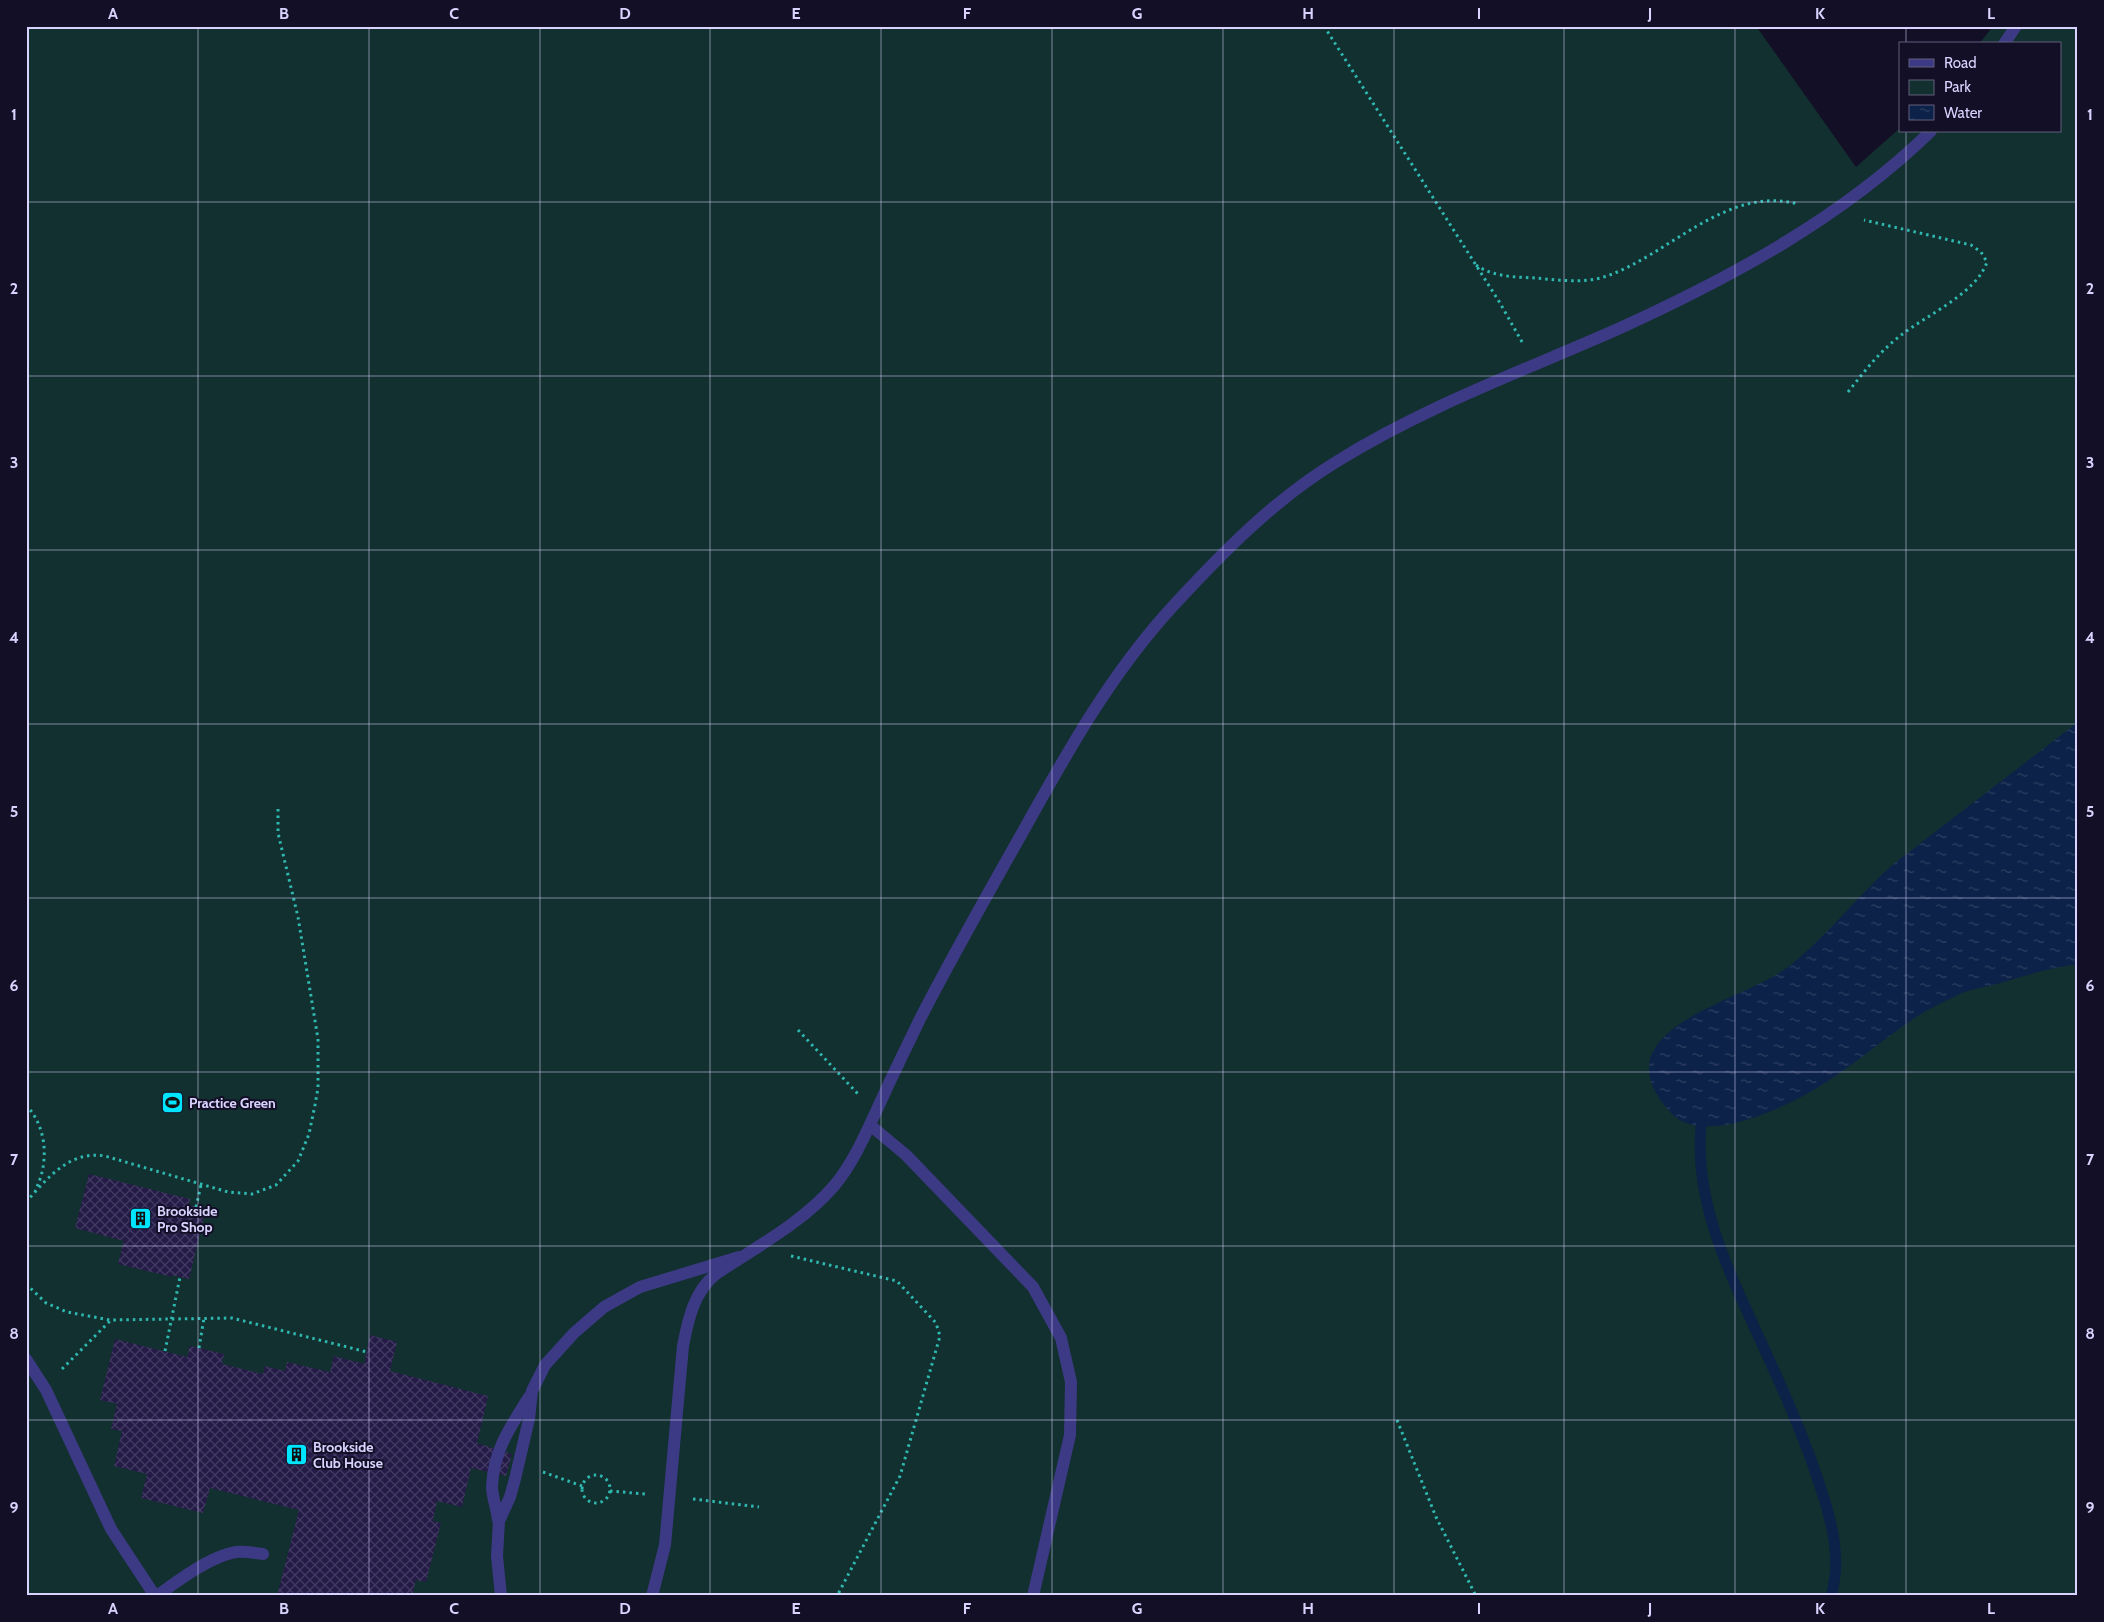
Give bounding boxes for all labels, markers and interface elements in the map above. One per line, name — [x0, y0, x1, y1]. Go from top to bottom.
text: A — [108, 4, 118, 23]
text: B — [279, 4, 289, 23]
text: C — [449, 4, 459, 23]
text: D — [619, 4, 631, 23]
text: E — [791, 4, 801, 23]
text: F — [963, 4, 972, 23]
text: G — [1132, 4, 1142, 23]
text: H — [1302, 4, 1314, 23]
text: I — [1477, 4, 1481, 23]
text: J — [1647, 4, 1652, 23]
text: K — [1815, 4, 1825, 23]
text: L — [1987, 4, 1995, 23]
legend — [1899, 42, 2062, 132]
text: Road — [1944, 54, 1977, 72]
text: Park — [1944, 78, 1971, 96]
text: Water — [1944, 104, 1982, 122]
text: 1 — [11, 105, 17, 124]
text: 1 — [2087, 105, 2093, 124]
text: 2 — [10, 279, 18, 298]
text: 2 — [2086, 279, 2094, 298]
text: 3 — [10, 453, 18, 472]
text: 3 — [2086, 453, 2094, 472]
text: 4 — [9, 628, 19, 647]
text: 4 — [2085, 628, 2095, 647]
text: 5 — [10, 802, 18, 821]
text: 5 — [2086, 802, 2094, 821]
text: 6 — [10, 976, 19, 995]
text: 6 — [2086, 976, 2095, 995]
sports icon: Practice Green — [161, 1091, 185, 1115]
place label: Practice Green — [189, 1094, 276, 1112]
text: 7 — [10, 1150, 19, 1169]
text: 7 — [2086, 1150, 2095, 1169]
place label: Brookside Pro Shop — [157, 1202, 217, 1236]
building icon: Brookside Pro Shop — [129, 1207, 153, 1231]
text: 8 — [9, 1324, 19, 1343]
text: 8 — [2085, 1324, 2095, 1343]
place label: Brookside Club House — [313, 1438, 383, 1472]
building icon: Brookside Club House — [285, 1443, 309, 1467]
text: 9 — [10, 1498, 19, 1517]
text: 9 — [2086, 1498, 2095, 1517]
text: A — [108, 1599, 118, 1618]
text: B — [279, 1599, 289, 1618]
text: C — [449, 1599, 459, 1618]
text: D — [619, 1599, 631, 1618]
text: E — [791, 1599, 801, 1618]
text: F — [963, 1599, 972, 1618]
text: G — [1132, 1599, 1142, 1618]
text: H — [1302, 1599, 1314, 1618]
text: I — [1477, 1599, 1481, 1618]
text: J — [1647, 1599, 1652, 1618]
text: K — [1815, 1599, 1825, 1618]
text: L — [1987, 1599, 1995, 1618]

